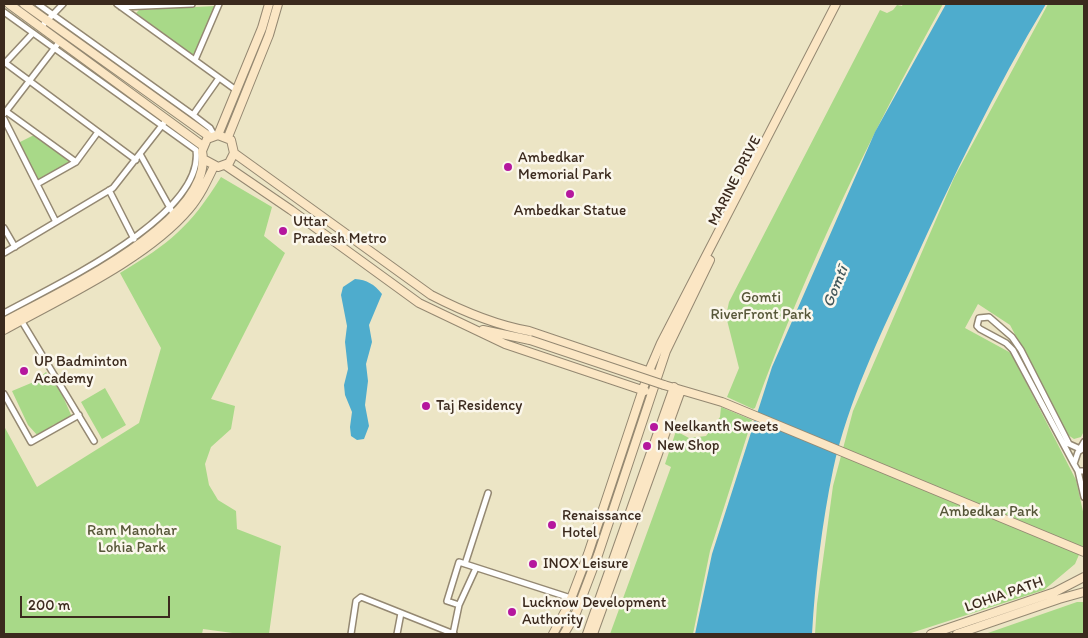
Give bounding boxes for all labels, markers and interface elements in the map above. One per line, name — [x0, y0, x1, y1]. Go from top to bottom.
street label: MARINE DRIVE — [705, 133, 765, 229]
place label: Ambedkar Memorial Park — [518, 149, 612, 184]
marker: Ambedkar Memorial Park — [502, 161, 514, 173]
marker: Ambedkar Statue — [564, 188, 576, 200]
place label: Ambedkar Statue — [514, 202, 626, 220]
place label: Uttar Pradesh Metro — [293, 213, 387, 248]
marker: Uttar Pradesh Metro — [277, 225, 289, 237]
water label: Gomtī — [819, 264, 853, 310]
park label: Gomti RiverFront Park — [711, 289, 811, 324]
place label: UP Badminton Academy — [34, 353, 127, 388]
marker: UP Badminton Academy — [18, 365, 30, 377]
place label: Taj Residency — [436, 397, 522, 415]
marker: Taj Residency — [420, 400, 432, 412]
place label: Neelkanth Sweets — [664, 418, 779, 436]
marker: Neelkanth Sweets — [648, 421, 660, 433]
place label: New Shop — [657, 437, 719, 455]
marker: New Shop — [641, 440, 653, 452]
park label: Ambedkar Park — [940, 503, 1038, 521]
place label: Renaissance Hotel — [562, 507, 641, 542]
marker: Renaissance Hotel — [546, 519, 558, 531]
park label: Ram Manohar Lohia Park — [87, 522, 177, 557]
place label: INOX Leisure — [543, 555, 628, 573]
marker: INOX Leisure — [527, 558, 539, 570]
street label: LOHIA PATH — [962, 573, 1046, 617]
scale bar — [22, 586, 172, 618]
place label: Lucknow Development Authority — [522, 594, 666, 629]
text: 200 m — [28, 596, 70, 614]
marker: Lucknow Development Authority — [506, 606, 518, 618]

